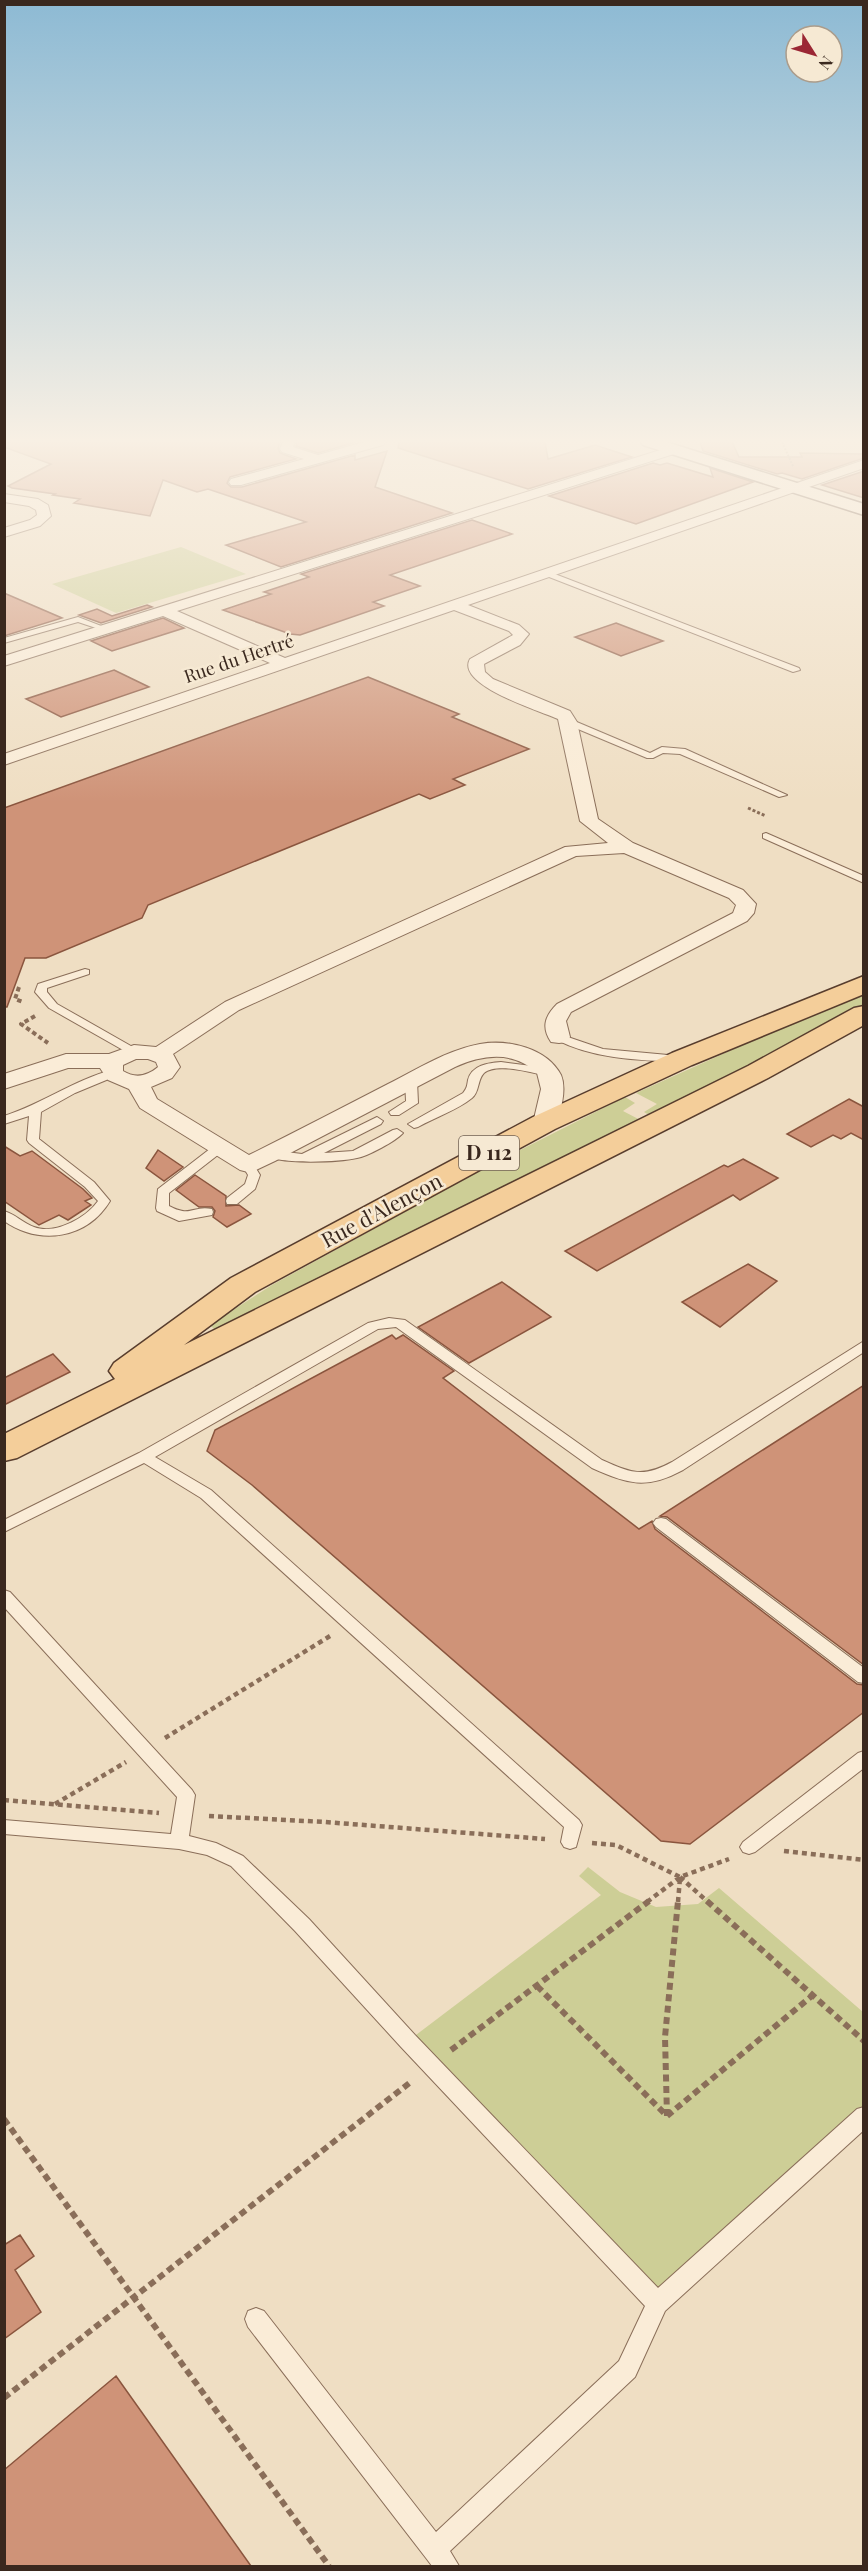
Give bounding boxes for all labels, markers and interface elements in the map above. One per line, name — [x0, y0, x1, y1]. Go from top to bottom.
north arrow — [784, 24, 844, 84]
text: N — [814, 52, 838, 75]
street label: Rue du Hertré — [181, 628, 297, 688]
road number: D 112 — [459, 1136, 519, 1170]
street label: Rue d'Alençon — [316, 1165, 447, 1253]

